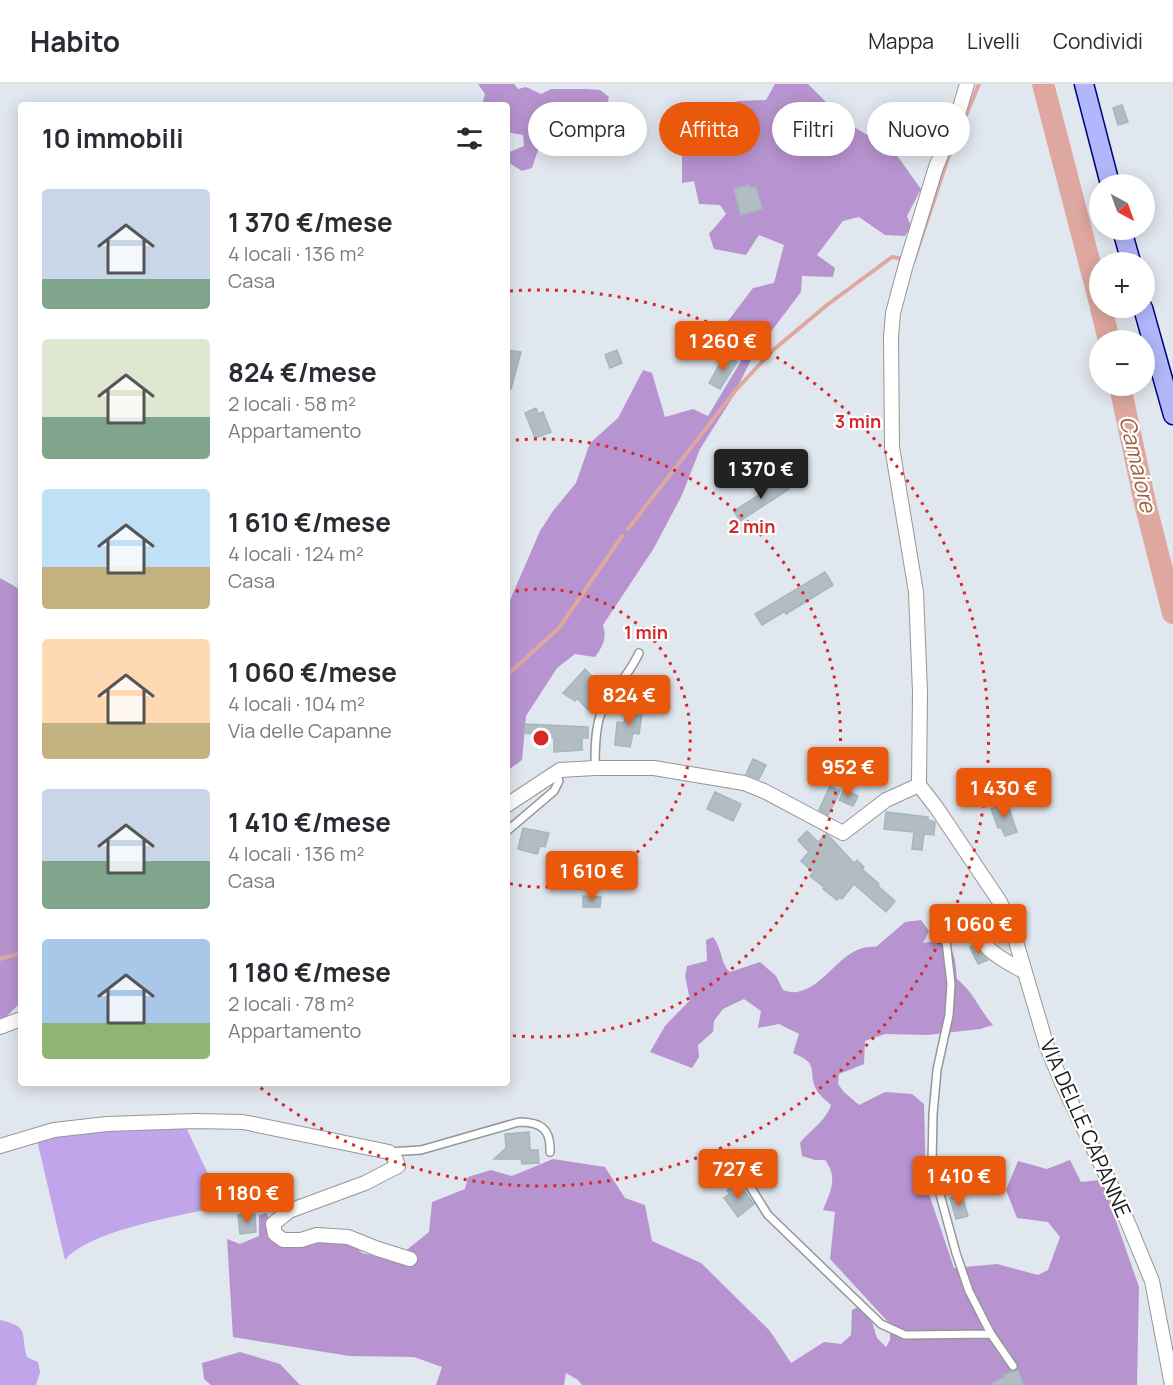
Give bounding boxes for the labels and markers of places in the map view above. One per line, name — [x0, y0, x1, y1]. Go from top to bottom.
pin: 1 260 € — [668, 321, 778, 372]
pin: 1 370 € — [706, 449, 816, 500]
pin: 824 € — [587, 675, 671, 726]
centre of rings — [531, 728, 551, 748]
pin: 952 € — [806, 747, 890, 798]
pin: 1 430 € — [949, 768, 1059, 819]
pin: 1 610 € — [537, 851, 647, 902]
pin: 1 060 € — [923, 904, 1033, 955]
pin: 727 € — [696, 1149, 780, 1200]
pin: 1 410 € — [904, 1156, 1014, 1207]
pin: 1 180 € — [192, 1173, 302, 1224]

